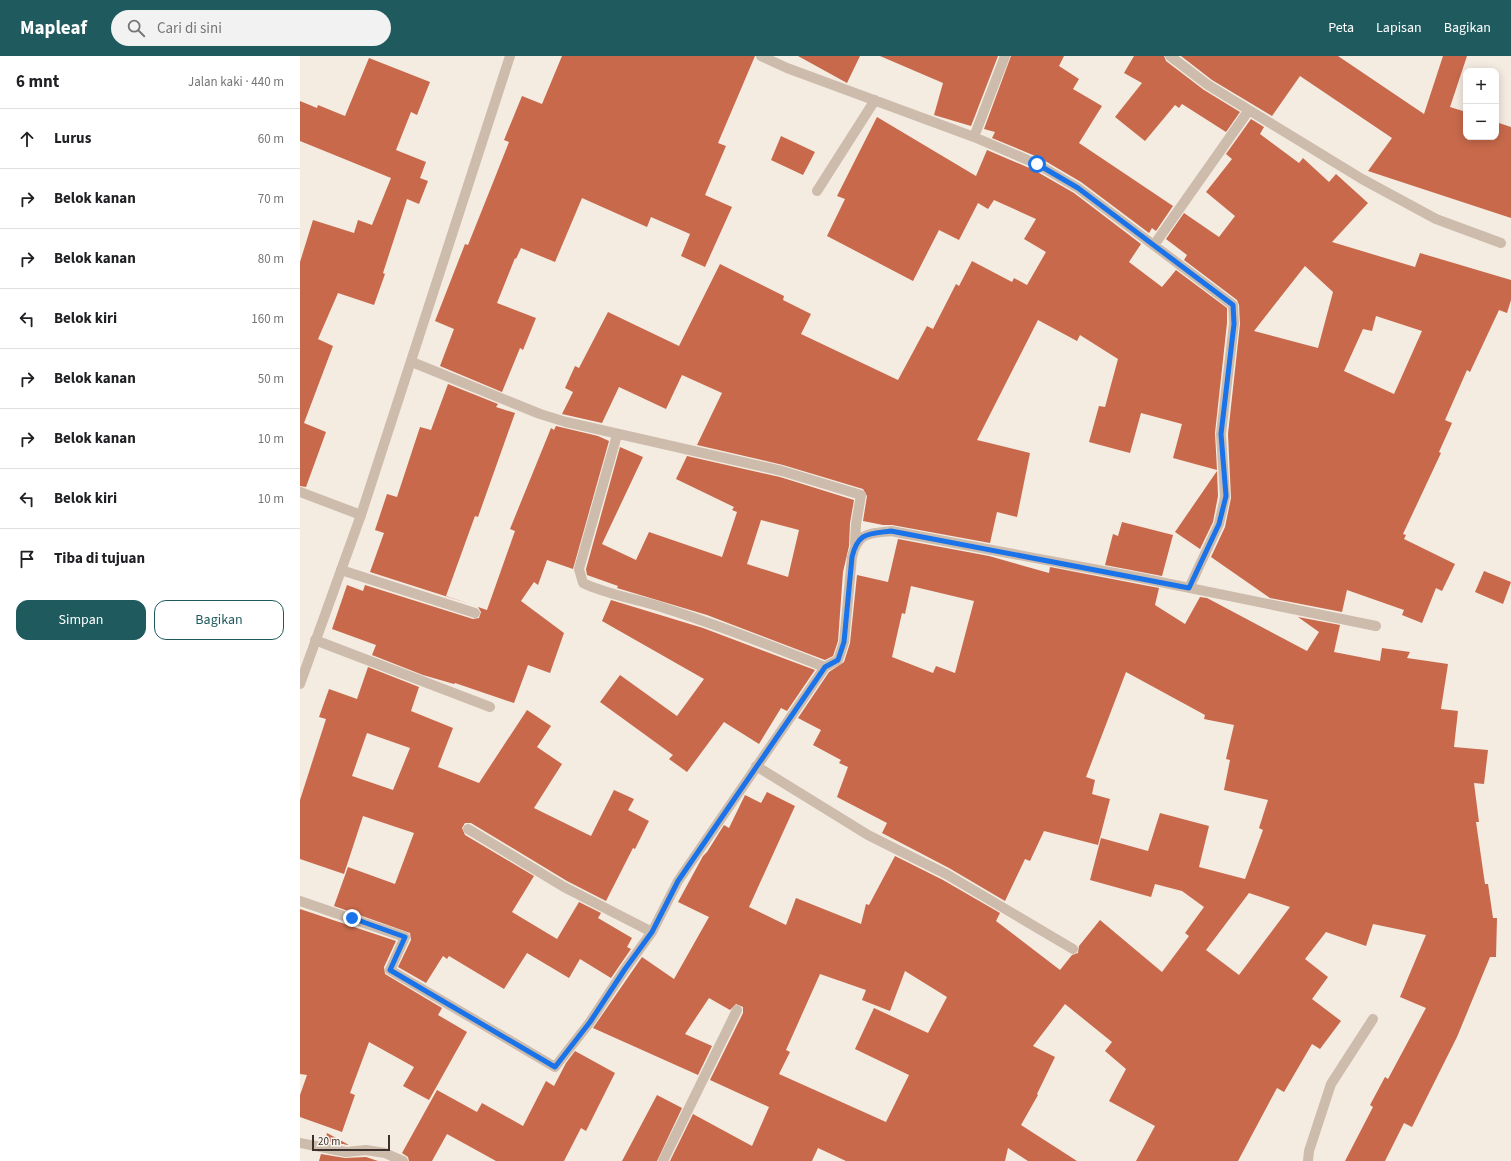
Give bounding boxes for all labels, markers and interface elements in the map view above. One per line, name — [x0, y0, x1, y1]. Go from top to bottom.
search box — [111, 10, 391, 46]
text: Mapleaf — [20, 15, 87, 42]
icon: search — [125, 17, 147, 39]
text: Cari di sini — [157, 18, 222, 39]
text: Peta — [1328, 18, 1354, 38]
text: Lapisan — [1376, 18, 1422, 38]
text: Bagikan — [1444, 18, 1491, 38]
map controls — [1463, 68, 1499, 140]
button: + — [1463, 68, 1499, 104]
text: 6 mnt — [16, 70, 59, 94]
text: Jalan kaki · 440 m — [188, 73, 284, 91]
button: − — [1463, 104, 1499, 140]
icon: ahead — [16, 128, 38, 150]
text: Lurus — [54, 128, 91, 149]
text: 60 m — [258, 130, 284, 148]
route start — [1028, 155, 1046, 173]
icon: right — [16, 188, 38, 210]
text: Belok kanan — [54, 188, 136, 209]
text: 70 m — [258, 190, 284, 208]
icon: right — [16, 248, 38, 270]
text: Belok kanan — [54, 248, 136, 269]
text: 80 m — [258, 250, 284, 268]
icon: left — [16, 308, 38, 330]
text: Belok kiri — [54, 308, 117, 329]
text: 160 m — [251, 310, 284, 328]
icon: right — [16, 368, 38, 390]
text: Belok kanan — [54, 368, 136, 389]
text: 50 m — [258, 370, 284, 388]
icon: right — [16, 428, 38, 450]
text: Belok kanan — [54, 428, 136, 449]
text: 10 m — [258, 430, 284, 448]
icon: left — [16, 488, 38, 510]
text: Belok kiri — [54, 488, 117, 509]
text: 10 m — [258, 490, 284, 508]
icon: arrive — [16, 548, 38, 570]
text: Tiba di tujuan — [54, 548, 145, 569]
button: Simpan — [16, 600, 146, 640]
button: Bagikan — [154, 600, 284, 640]
route end — [343, 909, 361, 927]
scale bar — [312, 1133, 390, 1152]
text: 20 m — [318, 1134, 340, 1149]

